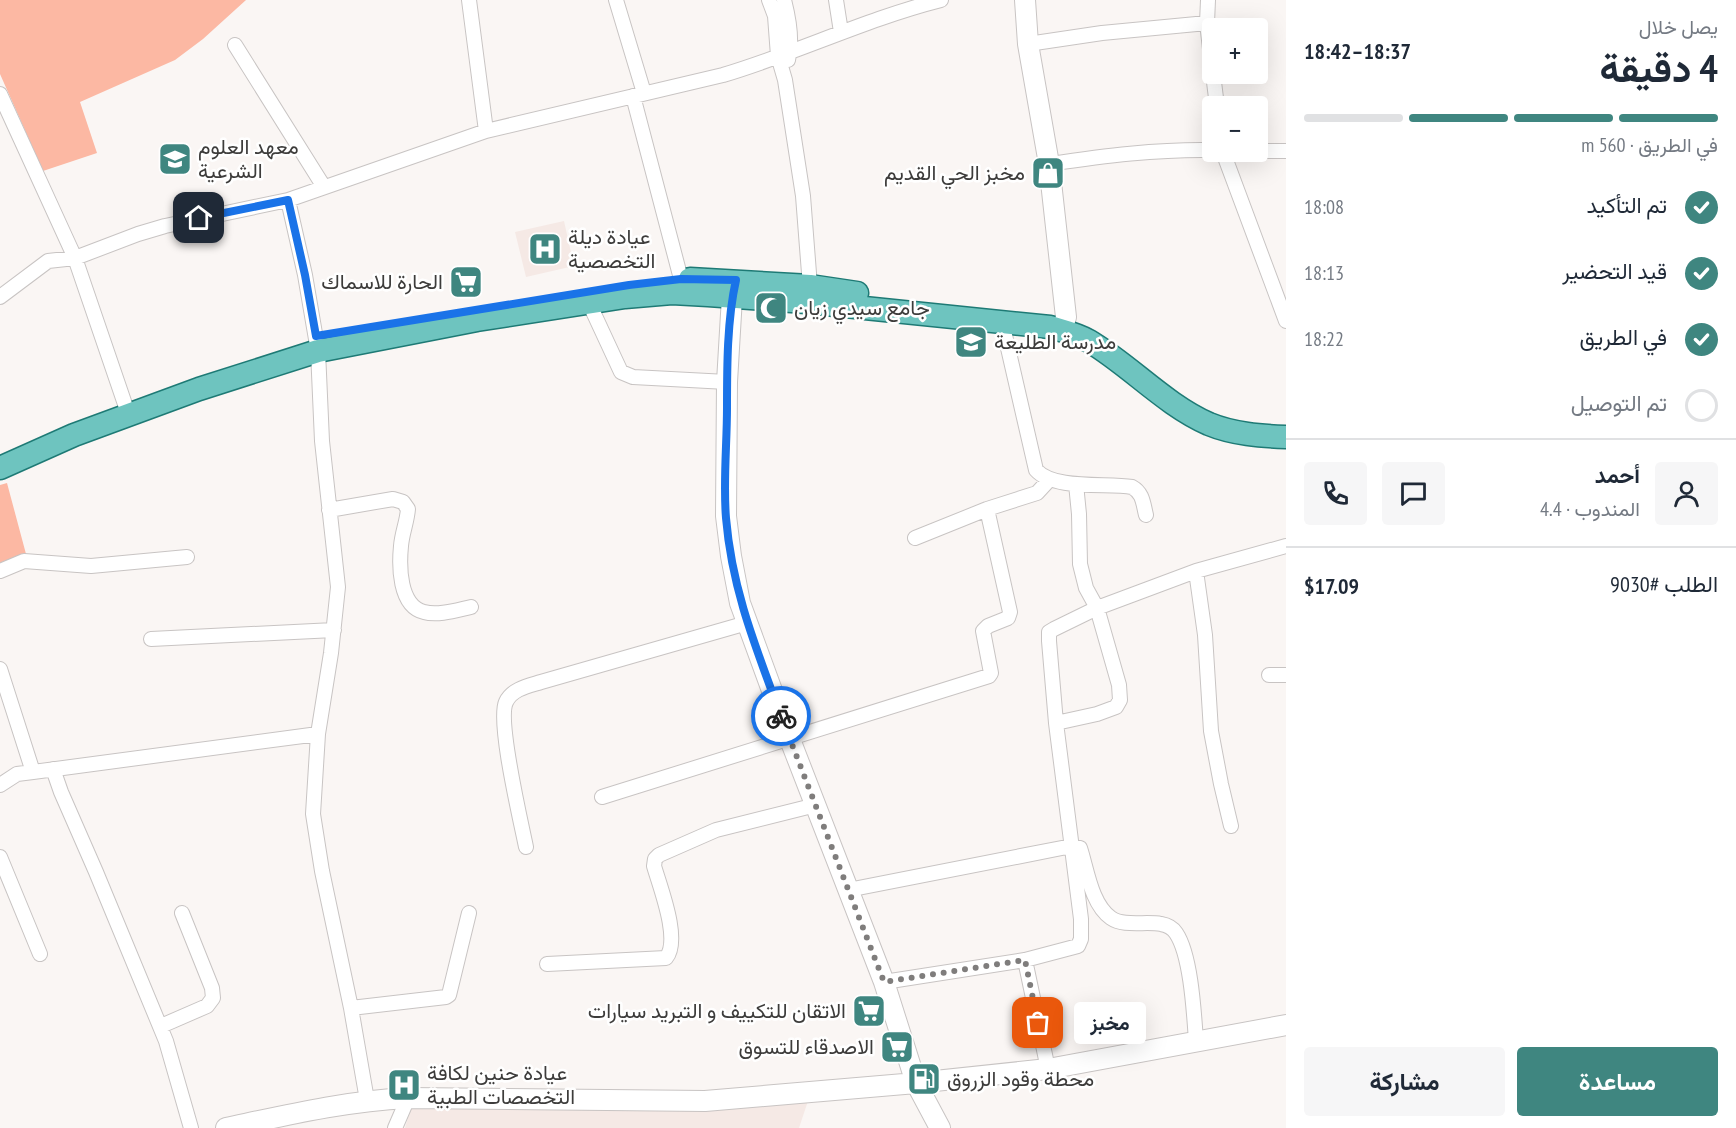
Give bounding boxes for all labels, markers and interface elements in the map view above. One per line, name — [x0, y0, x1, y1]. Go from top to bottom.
text: يصل خلال — [1639, 14, 1718, 40]
map controls — [1202, 18, 1268, 162]
button: + — [1202, 18, 1268, 84]
text: 18:37–18:42 — [1304, 37, 1411, 65]
text: 4 دقيقة — [1599, 42, 1718, 93]
button: − — [1202, 96, 1268, 162]
text: في الطريق · 560 m — [1581, 132, 1718, 158]
place label: معهد العلوم الشرعية — [198, 133, 299, 184]
school or university icon: معهد العلوم الشرعية — [157, 141, 193, 177]
shop icon: مخبز الحي القديم — [1030, 155, 1066, 191]
place label: مخبز الحي القديم — [884, 159, 1025, 190]
text: تم التأكيد — [1587, 191, 1667, 219]
icon: check — [1685, 191, 1718, 224]
pin — [173, 192, 224, 243]
text: 18:08 — [1304, 194, 1344, 220]
icon: home — [182, 201, 215, 234]
place label: عيادة ديلة التخصصية — [568, 223, 655, 274]
hospital icon: عيادة ديلة التخصصية — [527, 231, 563, 267]
text: قيد التحضير — [1562, 257, 1667, 285]
icon: check — [1685, 257, 1718, 290]
text: 18:13 — [1304, 260, 1344, 286]
supermarket icon: الحارة للاسماك — [448, 264, 484, 300]
place label: الحارة للاسماك — [321, 268, 443, 295]
mosque icon: جامع سيدي زيان — [753, 290, 789, 326]
place label: جامع سيدي زيان — [794, 294, 930, 325]
text: في الطريق — [1579, 323, 1667, 351]
icon: check — [1685, 323, 1718, 356]
school or university icon: مدرسة الطليعة — [953, 324, 989, 360]
text: 18:22 — [1304, 326, 1344, 352]
place label: مدرسة الطليعة — [994, 328, 1116, 355]
text: تم التوصيل — [1571, 389, 1667, 417]
text: أحمد — [1595, 461, 1640, 489]
button: phone — [1304, 462, 1367, 525]
button: chat — [1382, 462, 1445, 525]
button: person — [1655, 462, 1718, 525]
text: المندوب · 4.4 — [1540, 496, 1640, 522]
text: الطلب #9030 — [1610, 570, 1718, 598]
text: $17.09 — [1304, 572, 1359, 600]
courier — [751, 686, 811, 746]
icon: bike — [765, 700, 798, 733]
supermarket icon: الاتقان للتكييف و التبريد سيارات — [851, 993, 887, 1029]
place label: الاتقان للتكييف و التبريد سيارات — [588, 997, 846, 1024]
pin — [1012, 997, 1063, 1048]
callout: مخبز — [1074, 1002, 1146, 1044]
icon: bag — [1021, 1006, 1054, 1039]
text: مخبز — [1090, 1010, 1130, 1036]
supermarket icon: الاصدقاء للتسوق — [879, 1029, 915, 1065]
place label: الاصدقاء للتسوق — [739, 1033, 874, 1060]
button: مشاركة — [1304, 1047, 1505, 1116]
button: مساعدة — [1517, 1047, 1718, 1116]
place label: عيادة حنين لكافة التخصصات الطبية — [427, 1059, 575, 1110]
fuel station icon: محطة وقود الزروق — [906, 1061, 942, 1097]
place label: محطة وقود الزروق — [947, 1065, 1094, 1092]
hospital icon: عيادة حنين لكافة التخصصات الطبية — [386, 1067, 422, 1103]

